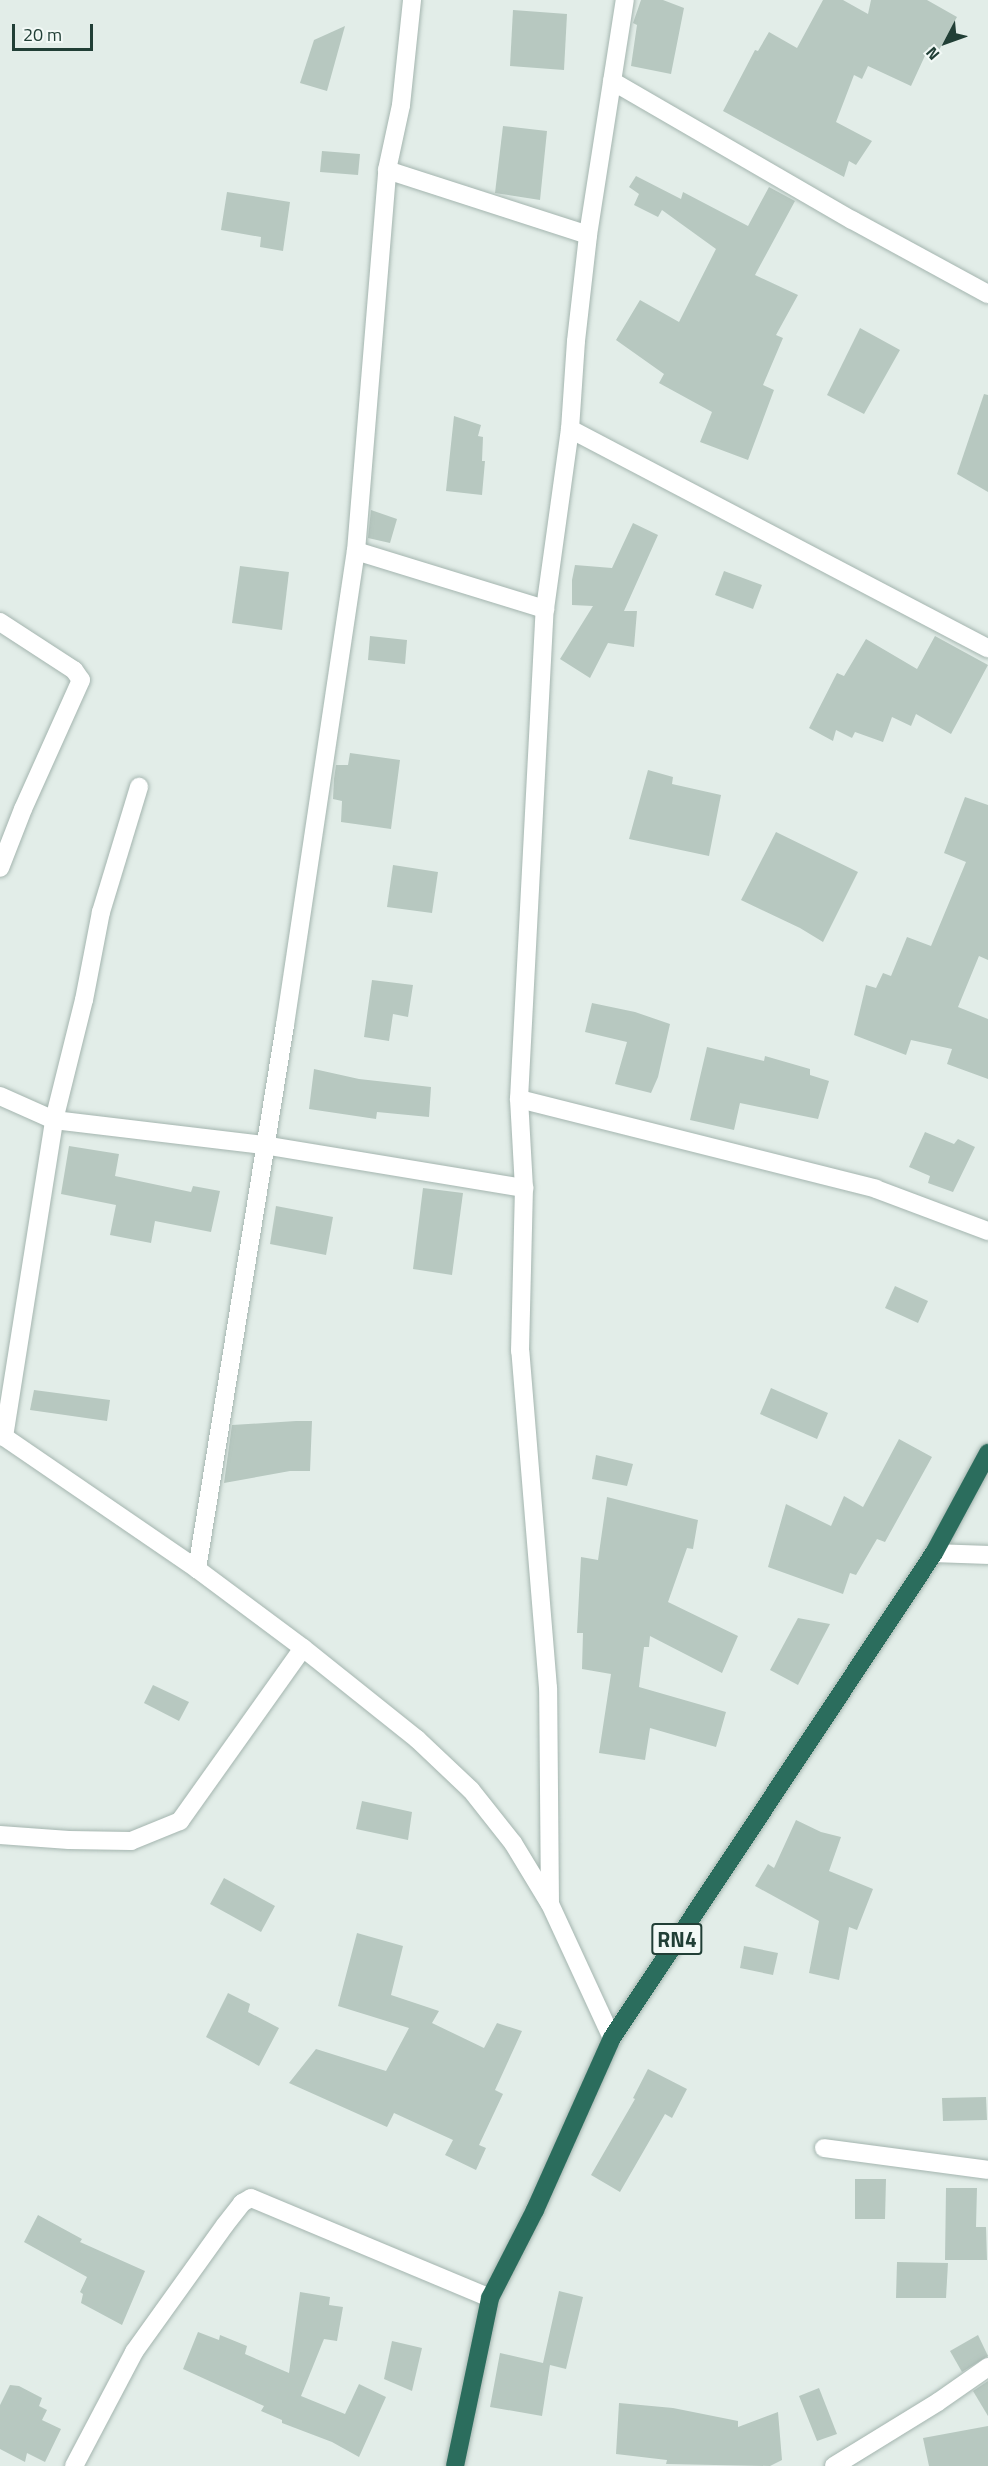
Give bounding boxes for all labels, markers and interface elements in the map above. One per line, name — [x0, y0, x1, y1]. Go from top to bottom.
scale bar — [15, 12, 96, 50]
north arrow — [916, 12, 976, 72]
text: 20 m — [23, 21, 62, 48]
text: N — [920, 42, 945, 66]
road number: RN4 — [650, 1921, 704, 1957]

